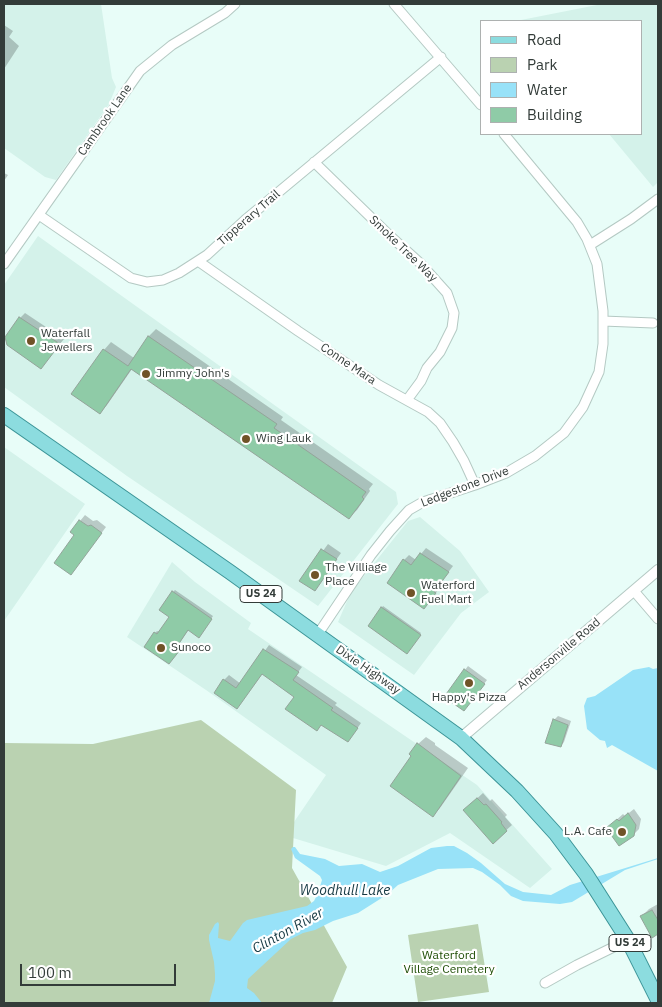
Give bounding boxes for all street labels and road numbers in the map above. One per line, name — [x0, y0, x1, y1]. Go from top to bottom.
street label: Cambrook Lane — [75, 81, 135, 159]
street label: Tipperary Trail — [215, 187, 283, 249]
street label: Smoke Tree Way — [366, 213, 440, 285]
street label: Conne Mara — [317, 340, 379, 388]
street label: Ledgestone Drive — [419, 464, 511, 510]
road number: US 24 — [240, 586, 282, 602]
street label: Andersonville Road — [514, 615, 604, 693]
street label: Dixie Highway — [333, 642, 403, 698]
road number: US 24 — [609, 934, 651, 951]

